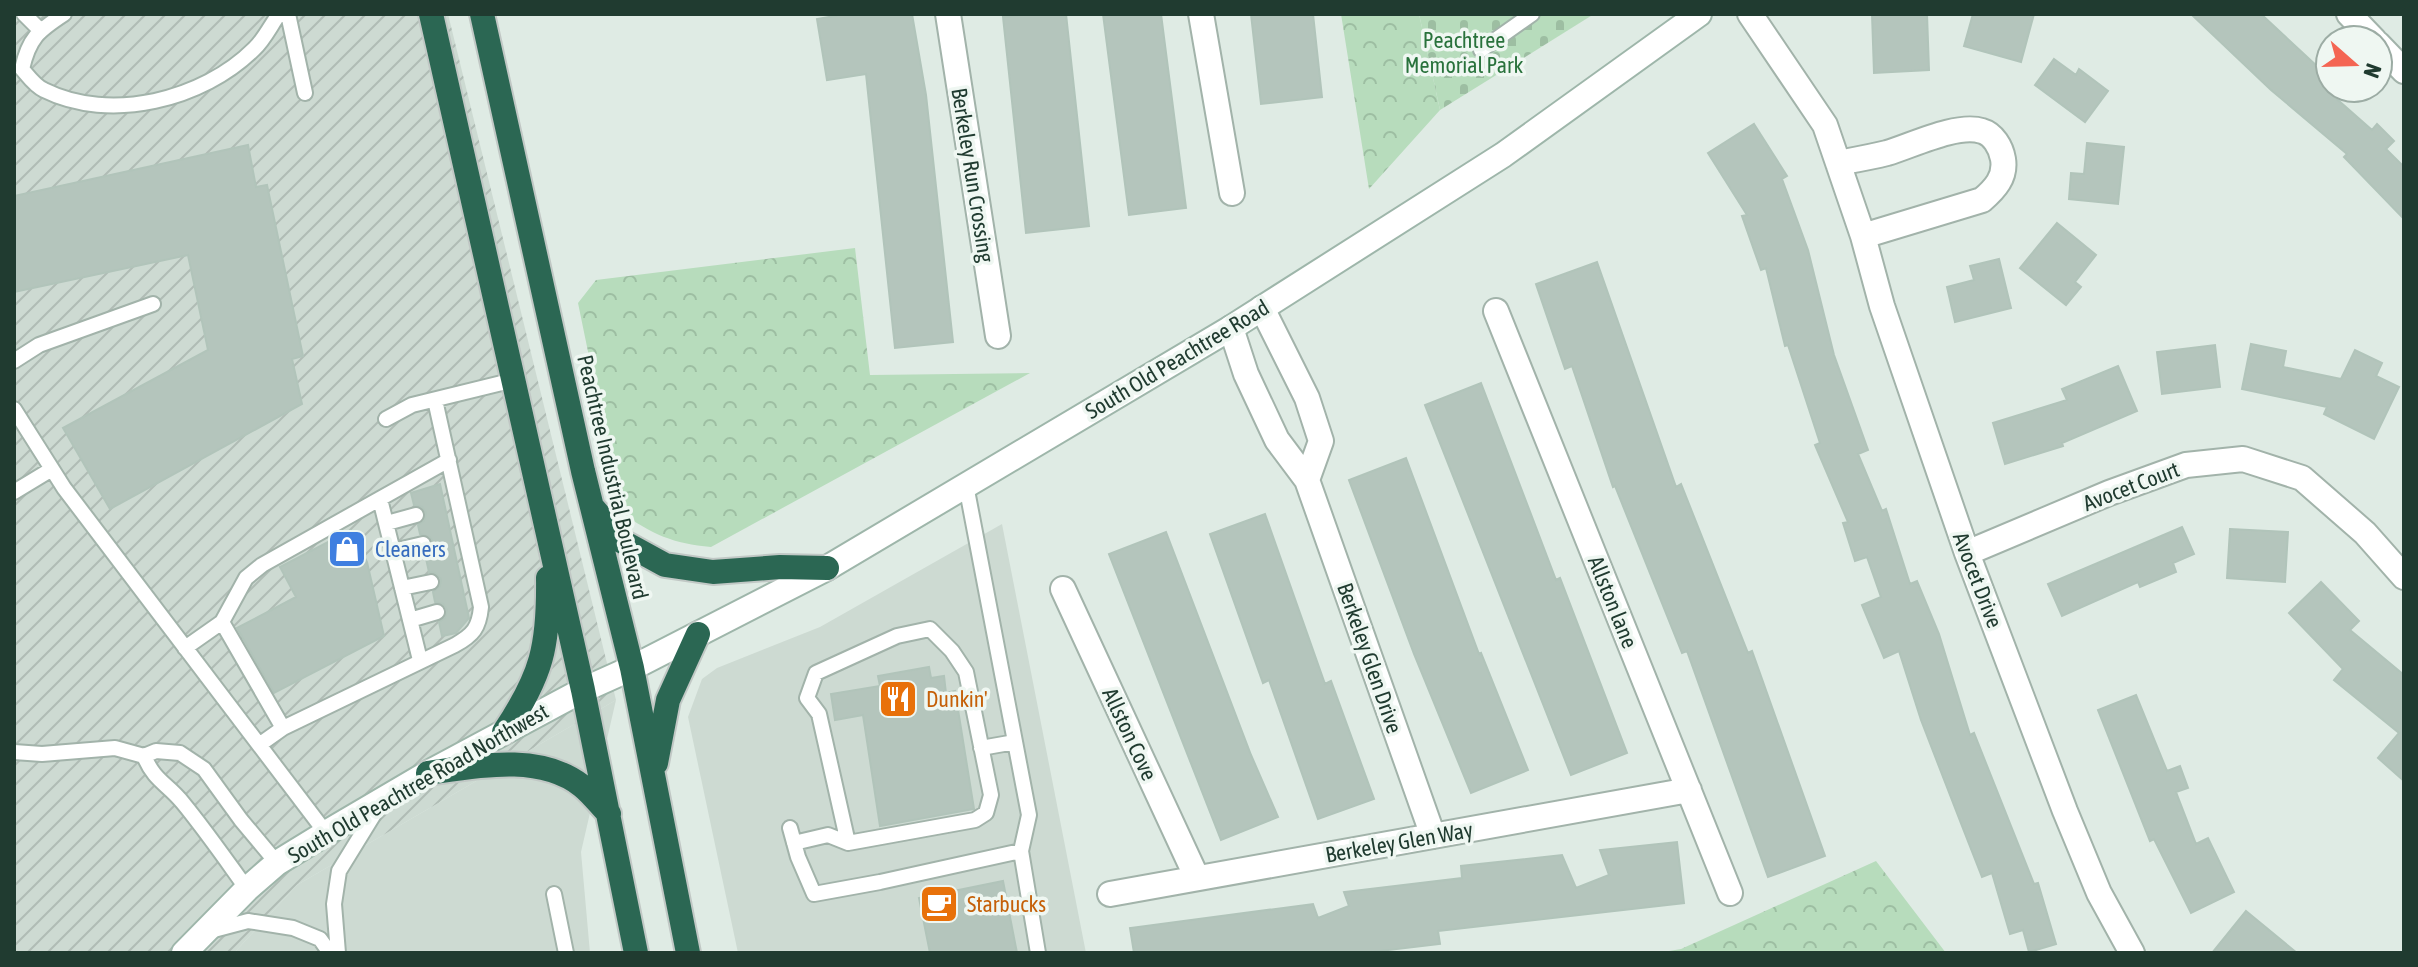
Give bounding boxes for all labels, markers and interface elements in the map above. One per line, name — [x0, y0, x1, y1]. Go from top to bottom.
north arrow — [2314, 24, 2394, 104]
park label: Peachtree Memorial Park — [1405, 27, 1523, 78]
text: N — [2358, 60, 2387, 81]
street label: Berkeley Run Crossing — [946, 86, 1000, 265]
street label: South Old Peachtree Road — [1081, 294, 1273, 424]
street label: Peachtree Industrial Boulevard — [572, 352, 654, 602]
street label: Avocet Court — [2079, 456, 2183, 516]
shop icon: Cleaners — [326, 528, 368, 570]
street label: Avocet Drive — [1948, 529, 2008, 631]
place label: Cleaners — [375, 536, 446, 562]
street label: Allston lane — [1583, 552, 1643, 652]
street label: Berkeley Glen Drive — [1332, 579, 1408, 737]
restaurant icon: Dunkin' — [877, 678, 919, 720]
street label: Allston Cove — [1097, 684, 1163, 784]
place label: Dunkin' — [926, 686, 988, 712]
street label: South Old Peachtree Road Northwest — [283, 698, 553, 868]
street label: Berkeley Glen Way — [1323, 816, 1475, 868]
cafe icon: Starbucks — [918, 883, 960, 925]
place label: Starbucks — [967, 891, 1046, 917]

